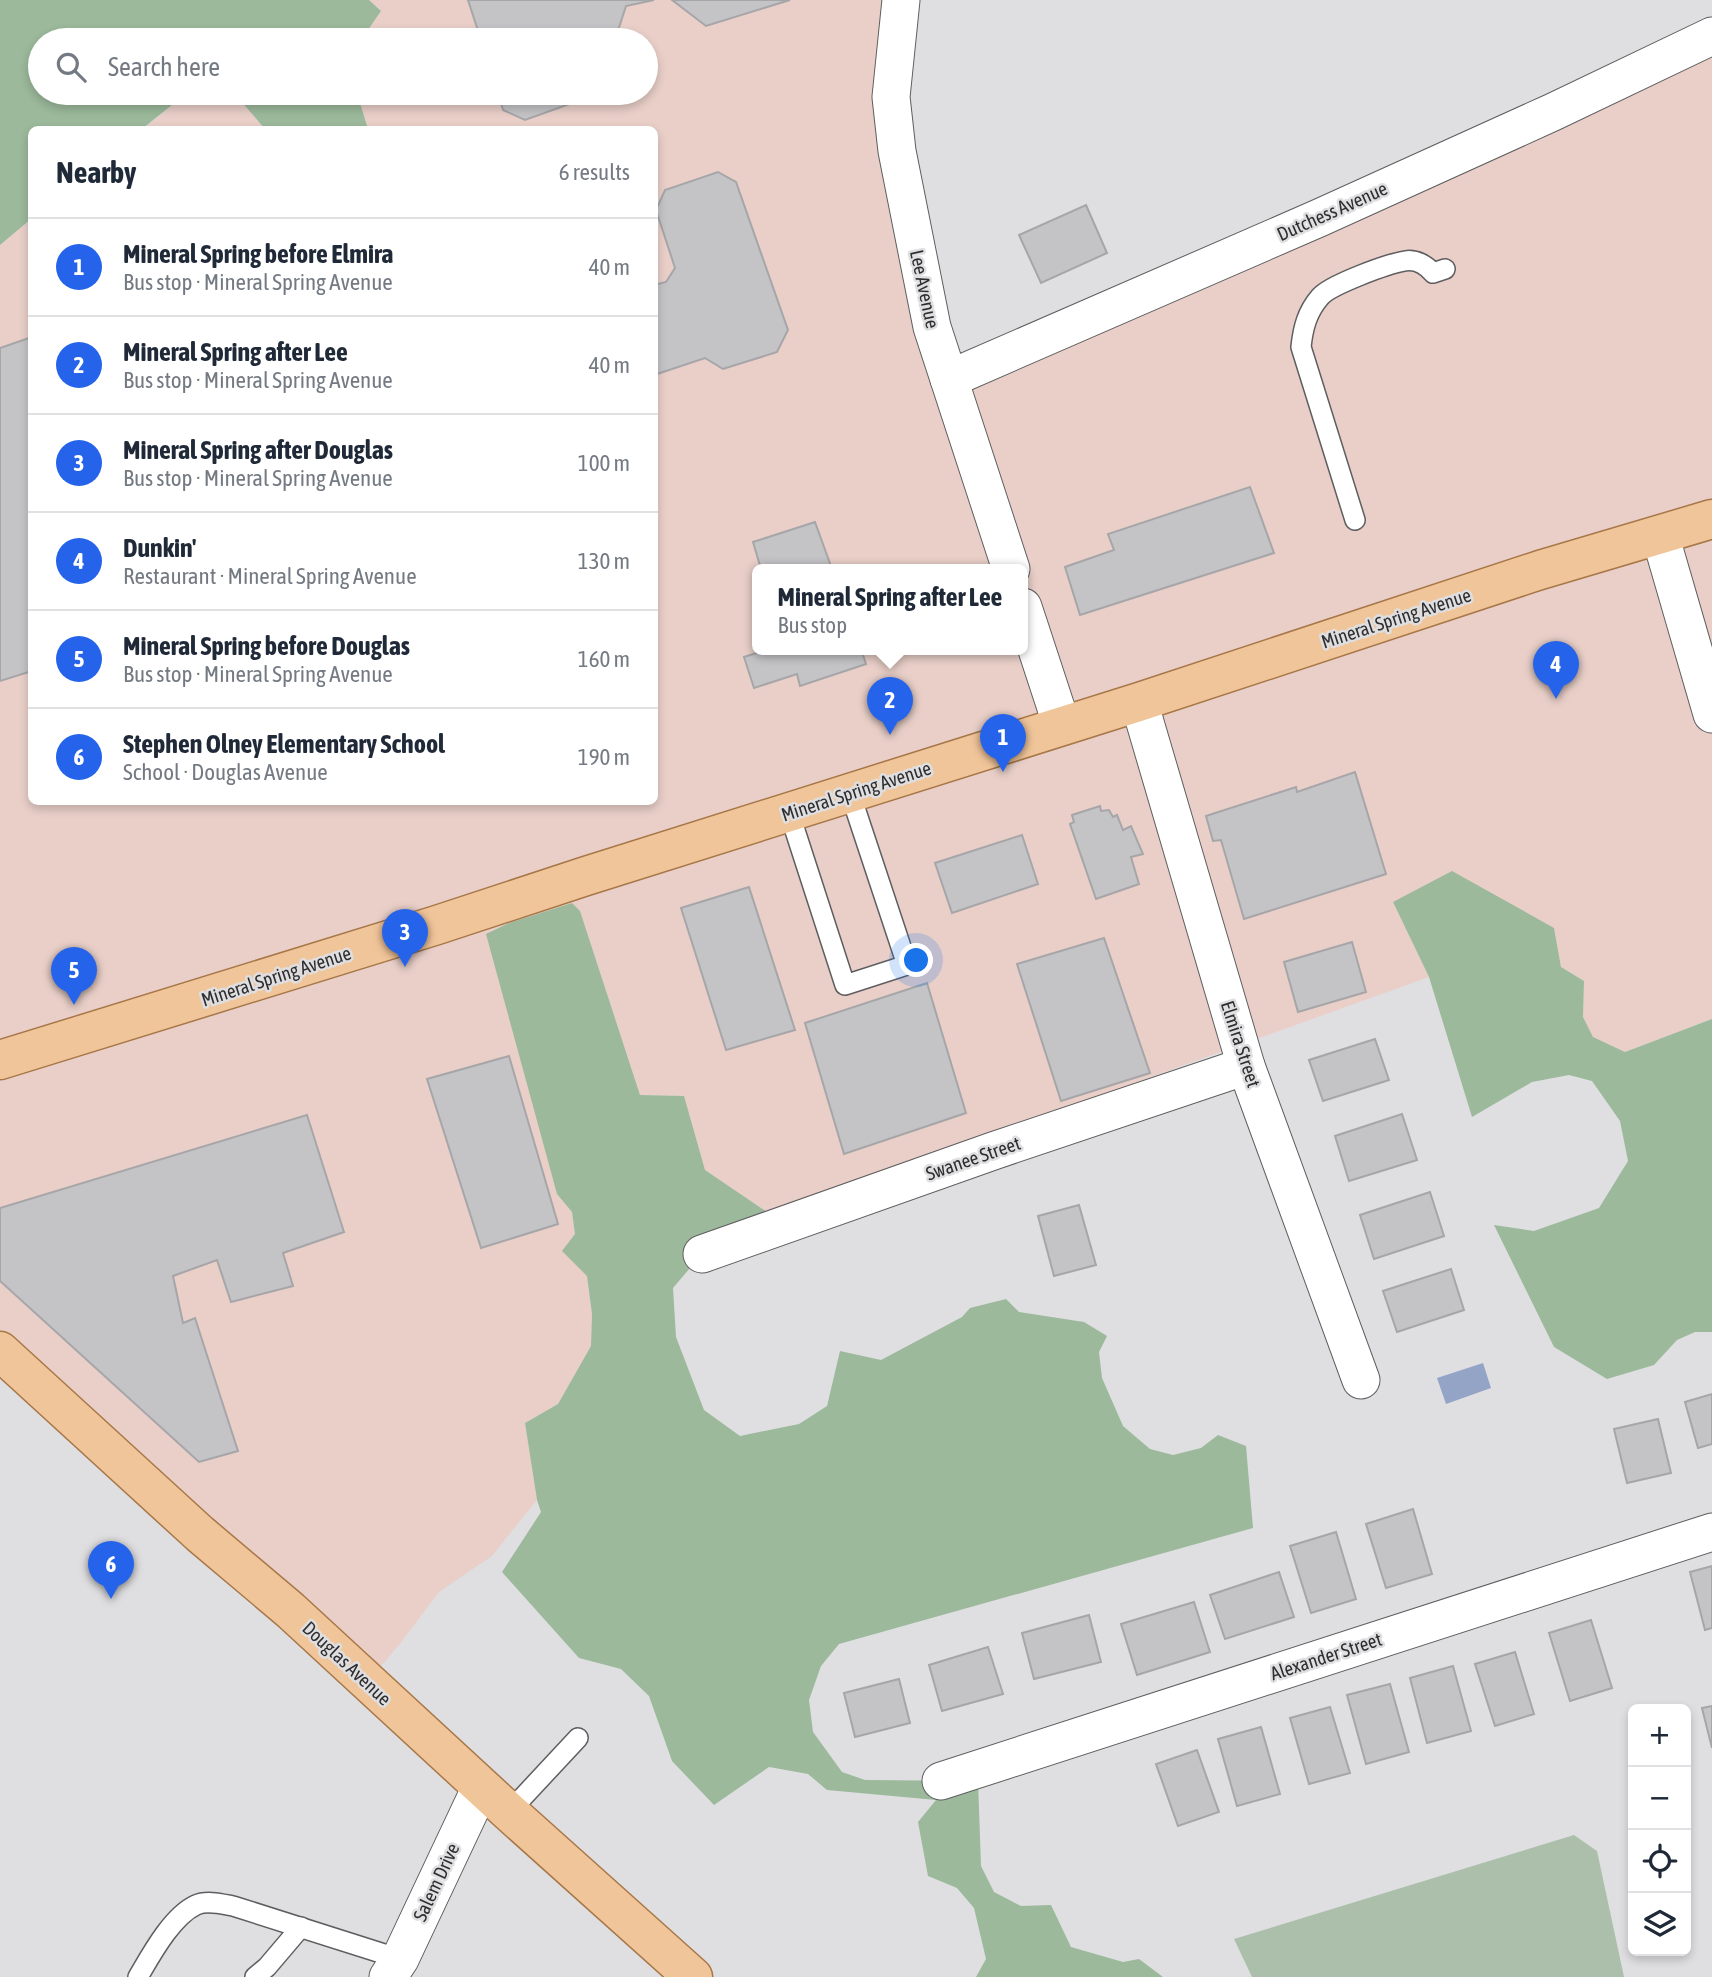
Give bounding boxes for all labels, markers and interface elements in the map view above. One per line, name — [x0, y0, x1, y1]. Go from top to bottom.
search box — [28, 28, 658, 105]
icon: search — [52, 48, 90, 86]
text: Search here — [108, 52, 220, 82]
text: Nearby — [56, 155, 136, 189]
text: 6 results — [559, 159, 630, 185]
street label: Dutchess Avenue — [1273, 177, 1391, 245]
text: Mineral Spring before Elmira — [123, 239, 393, 269]
street label: Lee Avenue — [906, 248, 944, 330]
text: 1 — [74, 254, 84, 280]
text: 40 m — [589, 254, 630, 280]
text: Bus stop · Mineral Spring Avenue — [123, 269, 393, 295]
text: Mineral Spring after Lee — [123, 337, 348, 367]
text: 2 — [74, 352, 84, 378]
text: 40 m — [589, 352, 630, 378]
text: Bus stop · Mineral Spring Avenue — [123, 367, 393, 393]
text: Mineral Spring after Douglas — [123, 435, 393, 465]
text: 3 — [74, 450, 84, 476]
text: 100 m — [578, 450, 630, 476]
text: Bus stop · Mineral Spring Avenue — [123, 465, 393, 491]
text: Dunkin' — [123, 533, 196, 563]
text: 4 — [74, 548, 84, 574]
text: 130 m — [578, 548, 630, 574]
text: Restaurant · Mineral Spring Avenue — [123, 563, 417, 589]
popup — [752, 564, 1028, 655]
text: Mineral Spring after Lee — [778, 582, 1002, 612]
street label: Mineral Spring Avenue — [1318, 583, 1474, 653]
text: Bus stop — [778, 612, 847, 638]
text: Mineral Spring before Douglas — [123, 631, 410, 661]
pin: 4 — [1533, 641, 1579, 699]
text: 5 — [74, 646, 84, 672]
text: 160 m — [578, 646, 630, 672]
text: Bus stop · Mineral Spring Avenue — [123, 661, 393, 687]
pin: 2 — [867, 677, 913, 735]
pin: 1 — [980, 714, 1026, 772]
text: Stephen Olney Elementary School — [123, 729, 445, 759]
text: 6 — [74, 744, 84, 770]
text: 190 m — [578, 744, 630, 770]
street label: Mineral Spring Avenue — [778, 756, 934, 826]
text: School · Douglas Avenue — [123, 759, 328, 785]
pin: 3 — [382, 909, 428, 967]
street label: Mineral Spring Avenue — [198, 941, 354, 1011]
your location — [899, 943, 933, 977]
pin: 5 — [51, 947, 97, 1005]
street label: Elmira Street — [1217, 998, 1265, 1090]
street label: Swanee Street — [923, 1132, 1023, 1184]
pin: 6 — [88, 1541, 134, 1599]
street label: Douglas Avenue — [298, 1617, 396, 1709]
street label: Alexander Street — [1268, 1628, 1384, 1684]
map controls — [1628, 1704, 1691, 1956]
button: + — [1628, 1704, 1691, 1767]
button: − — [1628, 1767, 1691, 1830]
button: locate — [1628, 1830, 1691, 1893]
street label: Salem Drive — [408, 1840, 464, 1924]
button: layers — [1628, 1893, 1691, 1956]

